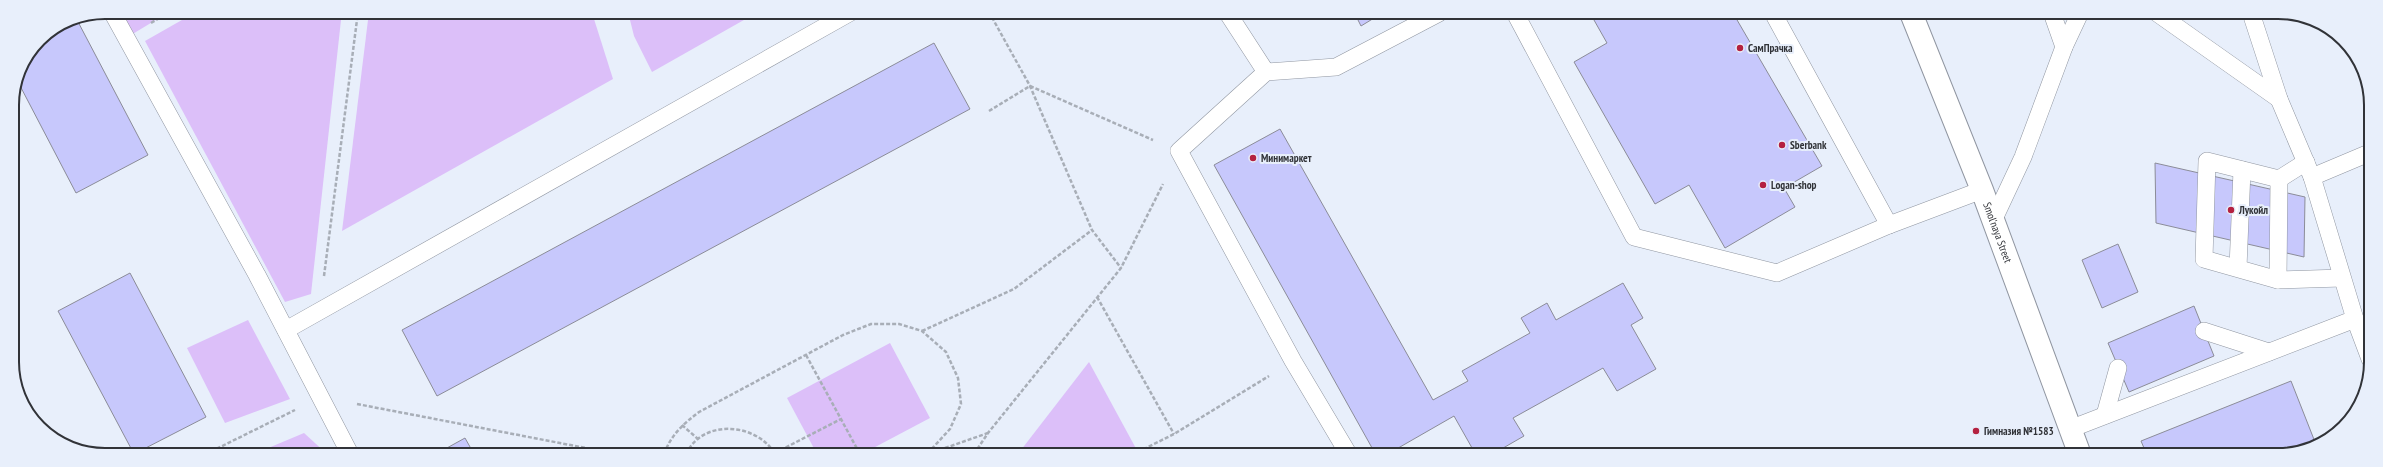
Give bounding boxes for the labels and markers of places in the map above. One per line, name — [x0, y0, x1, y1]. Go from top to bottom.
place label: СамПрачка — [1748, 41, 1793, 55]
marker: СамПрачка — [1735, 43, 1745, 53]
place label: Sberbank — [1790, 138, 1827, 152]
marker: Sberbank — [1777, 140, 1787, 150]
place label: Минимаркет — [1261, 151, 1312, 165]
marker: Минимаркет — [1248, 153, 1258, 163]
place label: Logan-shop — [1771, 178, 1817, 192]
marker: Logan-shop — [1758, 180, 1768, 190]
place label: Лукойл — [2238, 203, 2268, 217]
marker: Лукойл — [2226, 205, 2236, 215]
place label: Гимназия №1583 — [1984, 424, 2054, 438]
marker: Гимназия №1583 — [1971, 426, 1981, 436]

